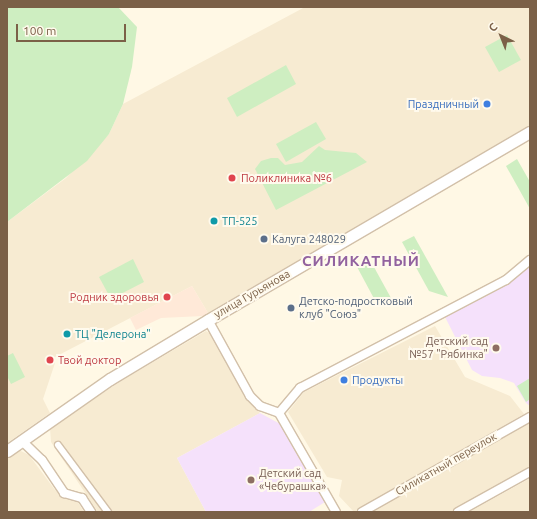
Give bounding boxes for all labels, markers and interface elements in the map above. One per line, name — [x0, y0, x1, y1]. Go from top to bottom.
scale bar — [18, 16, 128, 42]
north arrow — [481, 16, 521, 56]
text: С — [486, 20, 499, 34]
text: 100 m — [23, 24, 56, 37]
place label: Праздничный — [408, 97, 479, 111]
marker: Праздничный — [482, 99, 492, 109]
place label: Поликлиника №6 — [241, 171, 332, 185]
marker: Поликлиника №6 — [226, 172, 238, 184]
place label: ТП-525 — [222, 214, 257, 228]
marker: ТП-525 — [209, 216, 219, 226]
place label: Калуга 248029 — [272, 232, 346, 246]
marker: Калуга 248029 — [259, 234, 269, 244]
district label: СИЛИКАТНЫЙ — [302, 252, 420, 270]
street label: улица Гурьянова — [212, 267, 292, 321]
place label: Родник здоровья — [70, 290, 159, 304]
marker: Родник здоровья — [162, 292, 172, 302]
place label: Детско-подростковый клуб "Союз" — [299, 295, 413, 321]
marker: Детско-подростковый клуб "Союз" — [286, 303, 296, 313]
place label: ТЦ "Делерона" — [75, 327, 151, 341]
marker: ТЦ "Делерона" — [62, 329, 72, 339]
place label: Детский сад №57 "Рябинка" — [409, 335, 488, 361]
marker: Детский сад №57 "Рябинка" — [491, 343, 501, 353]
place label: Твой доктор — [58, 353, 121, 367]
marker: Твой доктор — [45, 355, 55, 365]
place label: Продукты — [352, 373, 403, 387]
marker: Продукты — [339, 375, 349, 385]
street label: Силикатный переулок — [393, 430, 499, 498]
place label: Детский сад «Чебурашка» — [259, 467, 326, 493]
marker: Детский сад «Чебурашка» — [246, 475, 256, 485]

